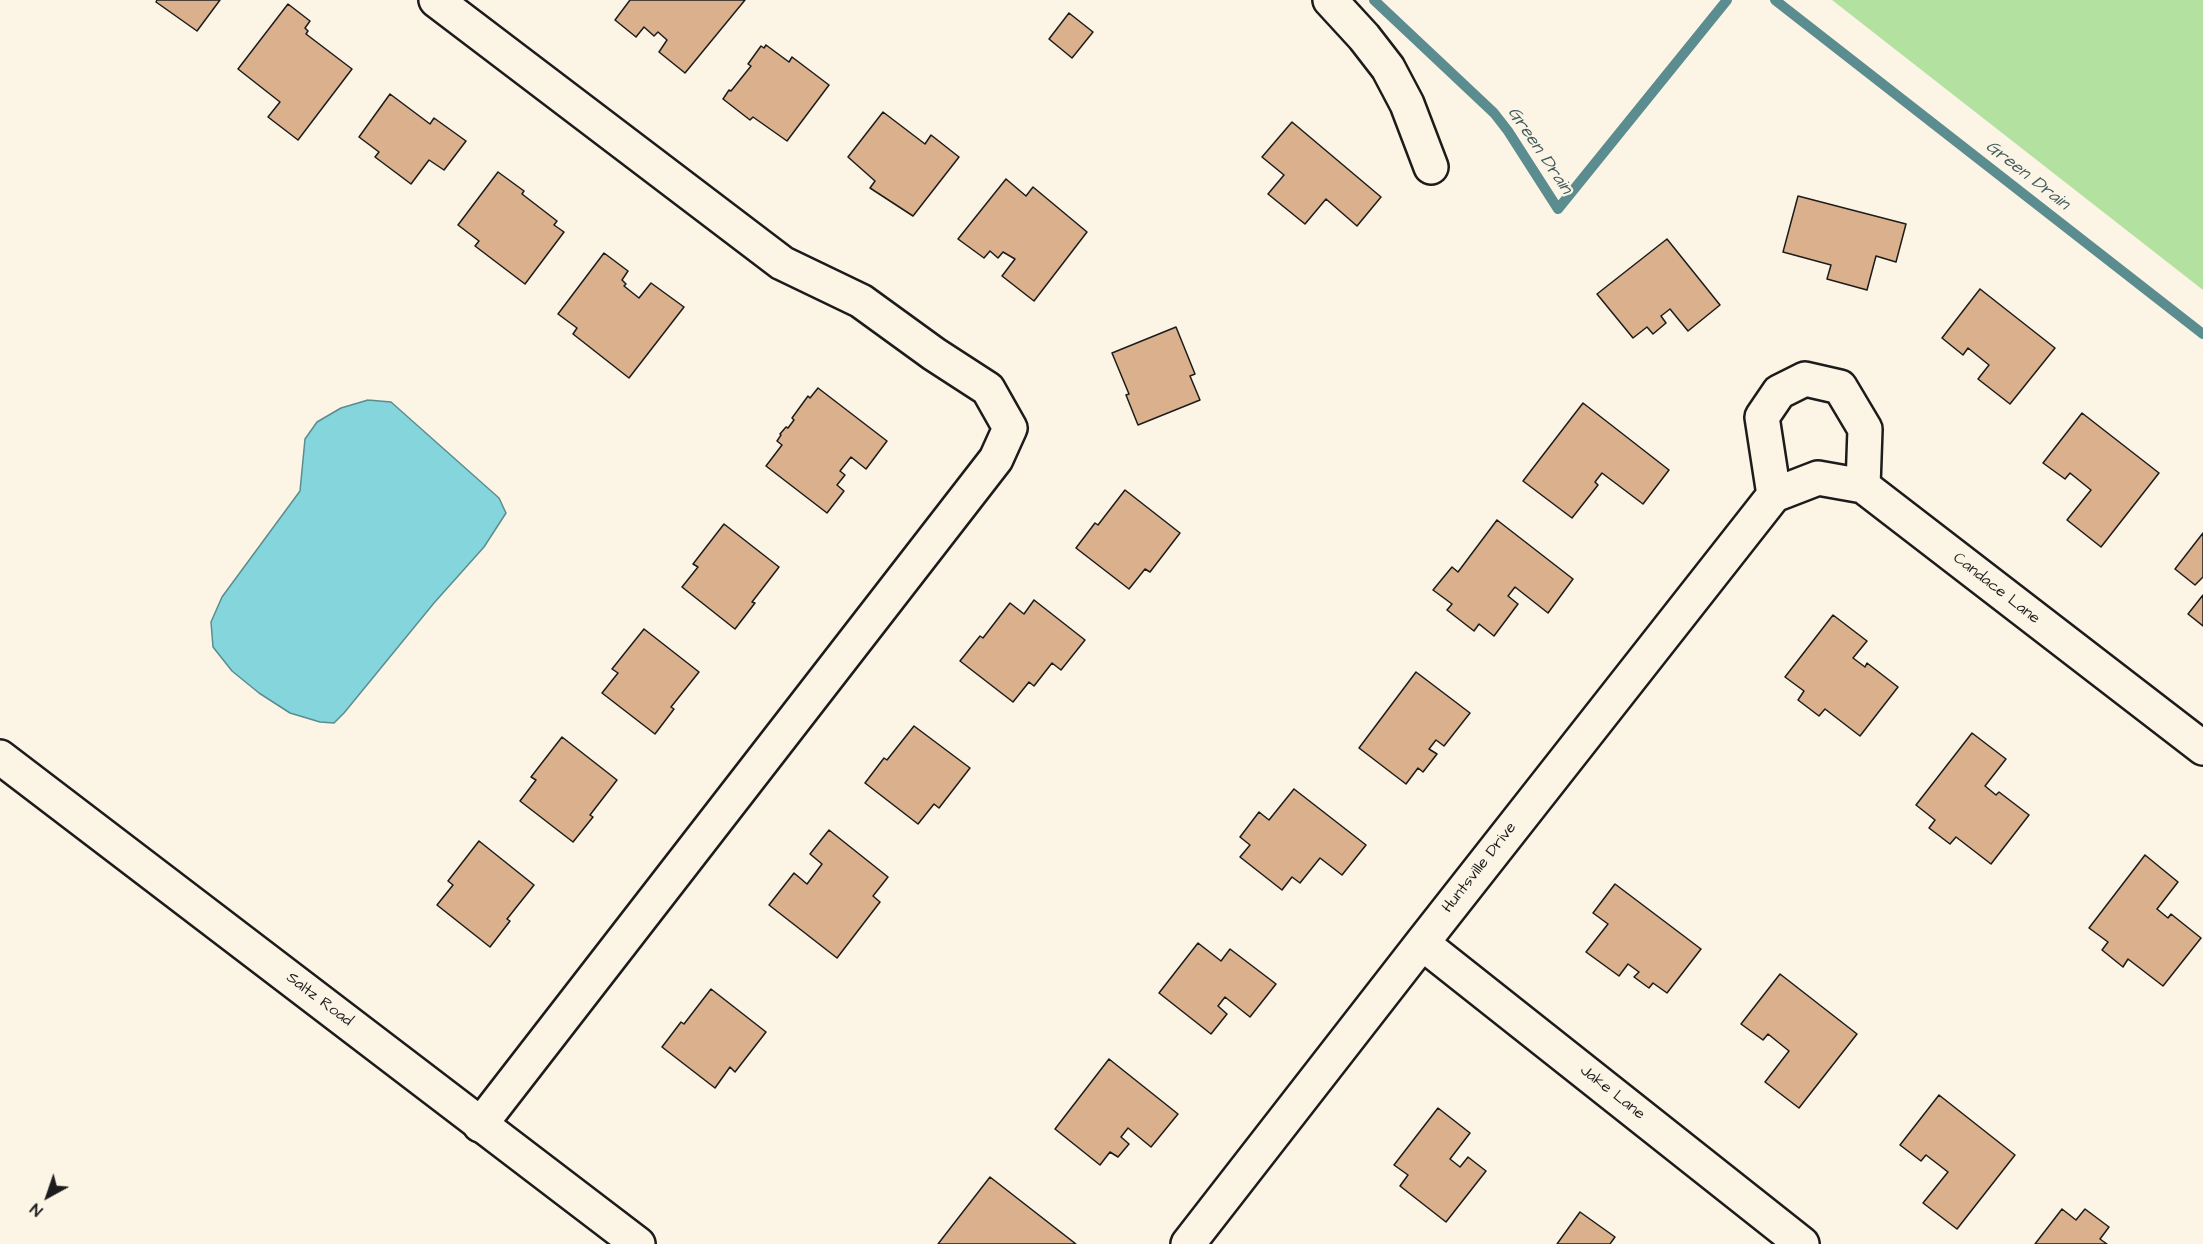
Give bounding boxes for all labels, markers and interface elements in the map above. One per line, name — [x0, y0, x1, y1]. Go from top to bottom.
water label: Green Drain — [1502, 103, 1576, 199]
water label: Green Drain — [1981, 137, 2073, 215]
street label: Candace Lane — [1949, 549, 2043, 629]
street label: Huntsville Drive — [1439, 819, 1521, 917]
street label: Saltz Road — [282, 969, 356, 1031]
street label: Jake Lane — [1576, 1062, 1648, 1124]
north arrow — [18, 1166, 78, 1226]
text: N — [26, 1198, 47, 1221]

